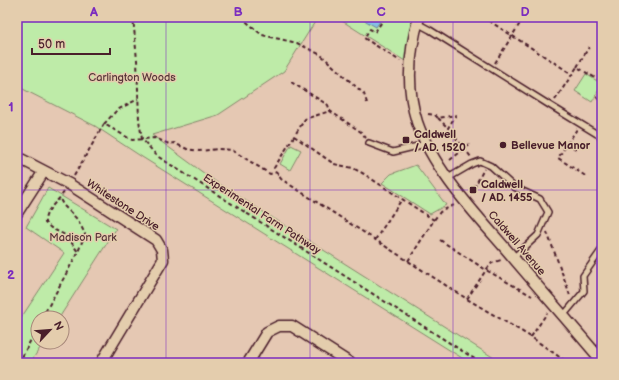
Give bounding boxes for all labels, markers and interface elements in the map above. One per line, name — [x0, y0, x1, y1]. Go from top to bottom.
text: A — [89, 4, 98, 20]
text: B — [233, 4, 243, 20]
text: C — [376, 4, 386, 20]
text: D — [520, 4, 530, 20]
scale bar — [32, 30, 110, 56]
text: 50 m — [38, 37, 65, 52]
park label: Carlington Woods — [88, 71, 176, 84]
text: 1 — [8, 99, 14, 115]
place label: Caldwell / AD. 1520 — [414, 128, 466, 154]
marker: Caldwell / AD. 1520 — [401, 135, 411, 145]
place label: Bellevue Manor — [511, 139, 591, 152]
marker: Bellevue Manor — [498, 140, 508, 150]
street label: Experimental Farm Pathway — [201, 171, 323, 257]
street label: Whitestone Drive — [84, 177, 162, 234]
place label: Caldwell / AD. 1455 — [481, 178, 533, 204]
marker: Caldwell / AD. 1455 — [468, 185, 478, 195]
street label: Caldwell Avenue — [486, 208, 549, 278]
park label: Madison Park — [49, 231, 117, 244]
text: 2 — [7, 267, 15, 283]
north arrow — [30, 310, 70, 350]
text: N — [51, 319, 66, 332]

